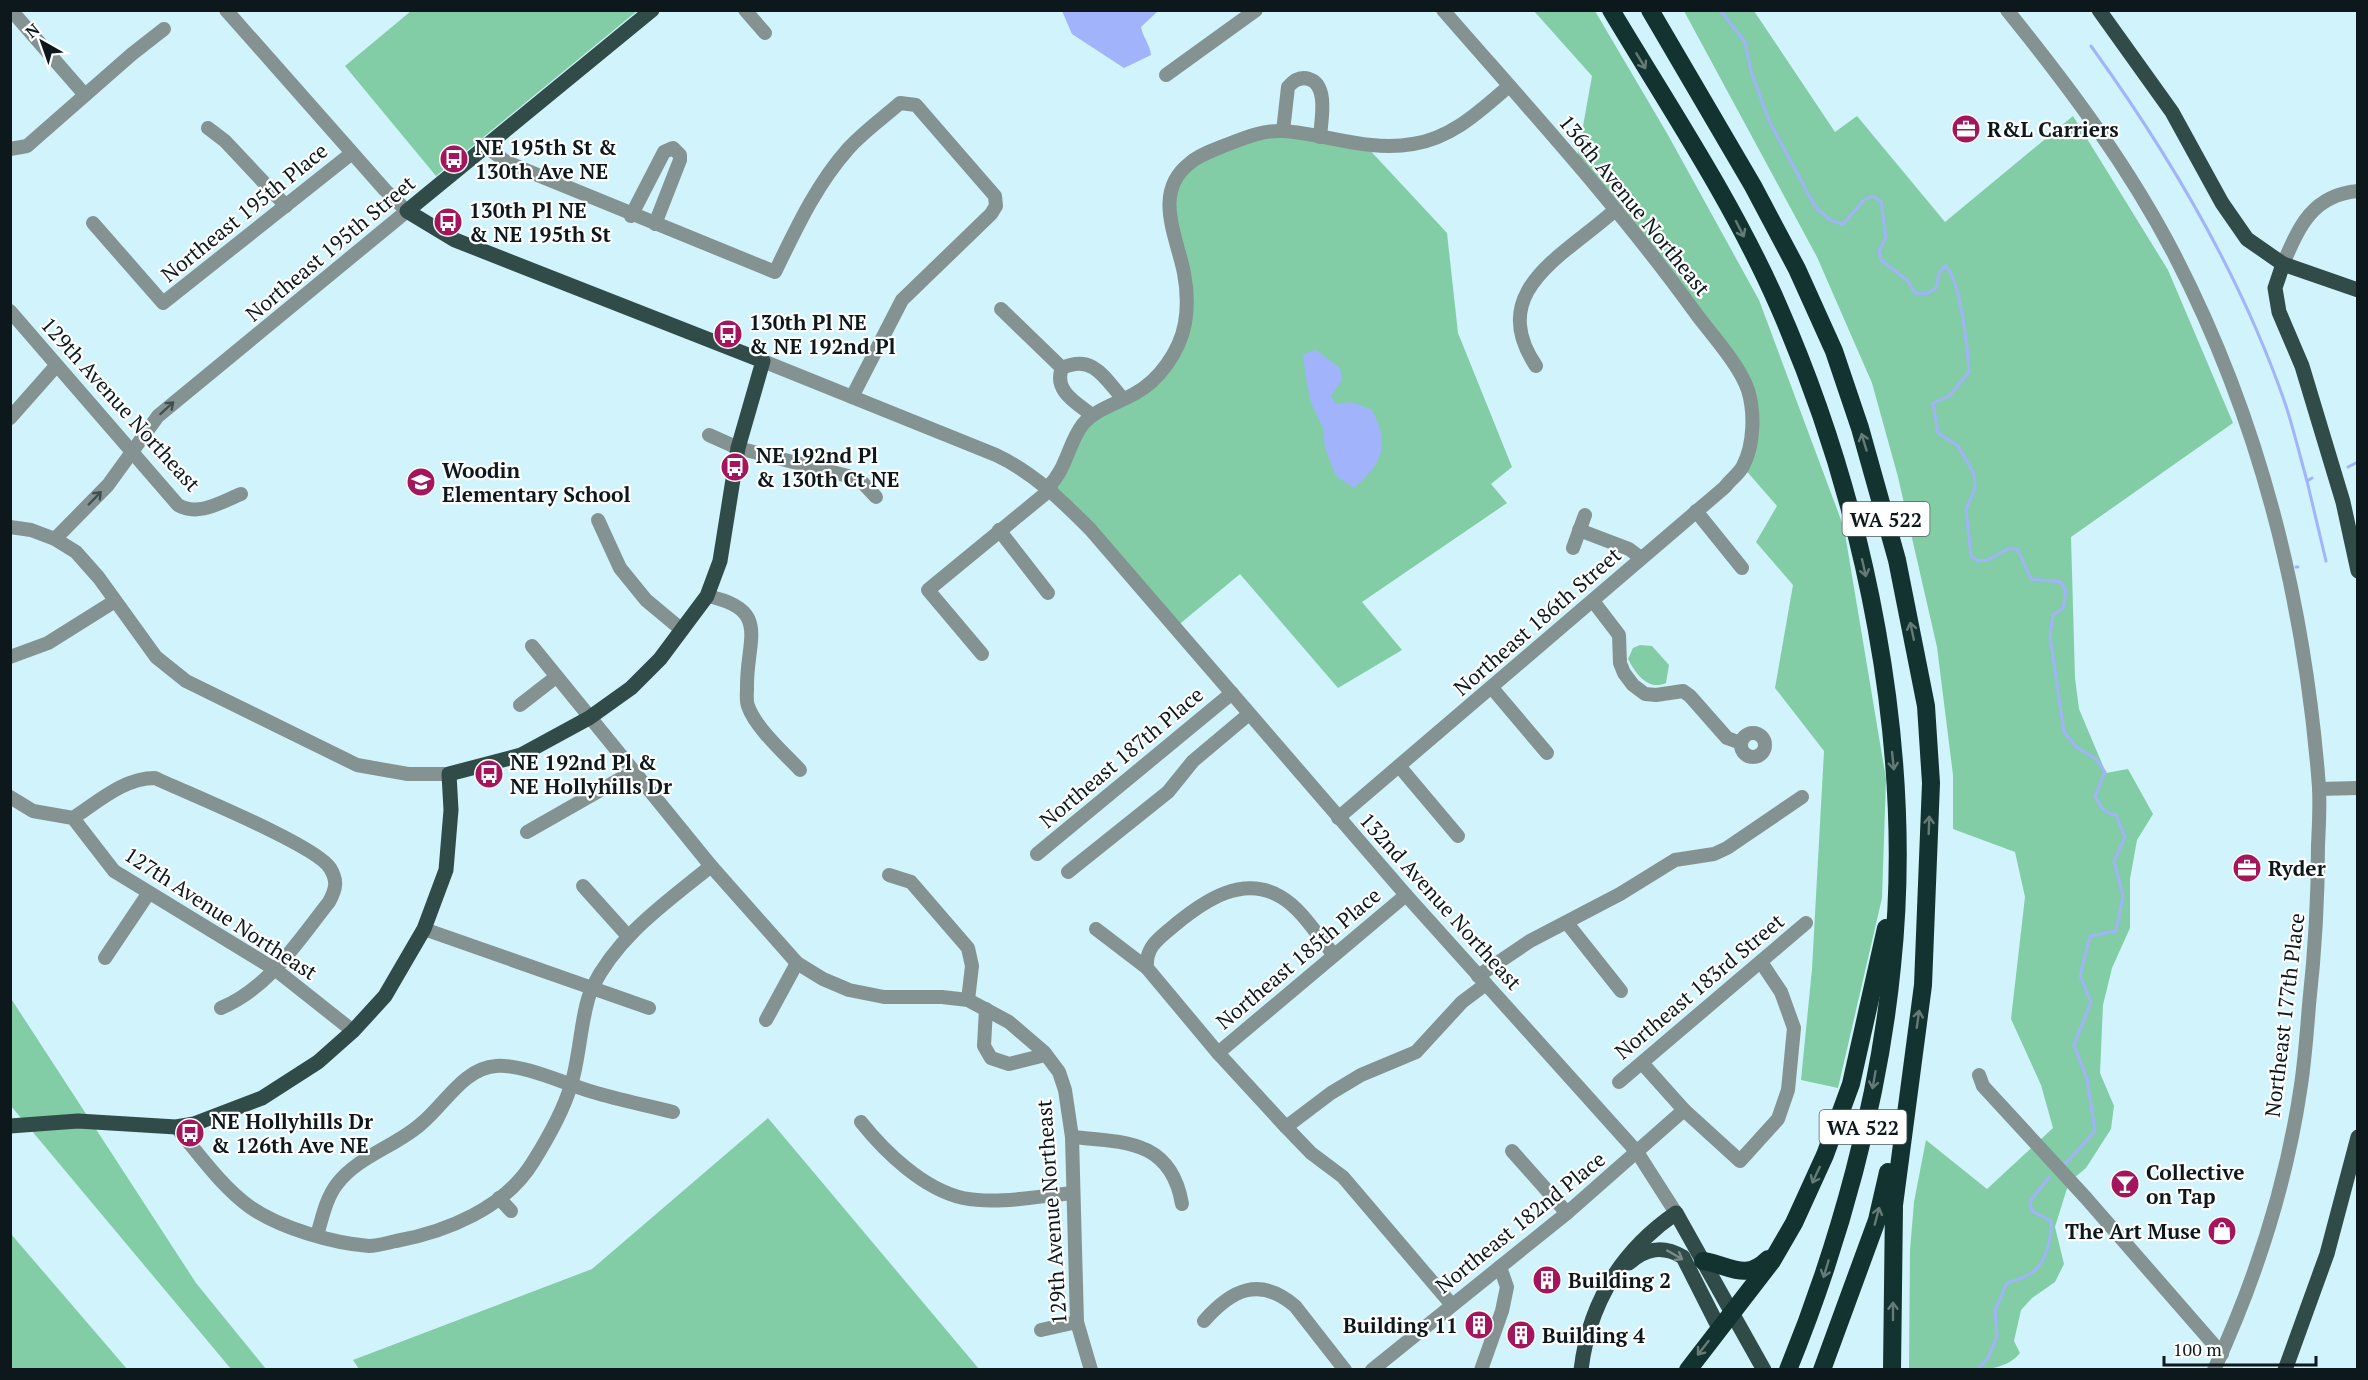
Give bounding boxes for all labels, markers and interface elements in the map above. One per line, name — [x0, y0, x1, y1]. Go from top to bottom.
north arrow — [12, 12, 72, 72]
text: N — [21, 18, 44, 43]
one-way arrow — [1635, 52, 1647, 69]
street label: 136th Avenue Northeast — [1553, 109, 1717, 302]
office icon: R&L Carriers — [1950, 113, 1982, 145]
place label: R&L Carriers — [1987, 115, 2119, 143]
place label: NE 195th St & 130th Ave NE — [475, 133, 617, 185]
street label: Northeast 195th Place — [155, 136, 333, 288]
bus stop icon: NE 195th St & 130th Ave NE — [438, 143, 470, 175]
street label: Northeast 195th Street — [239, 169, 421, 327]
place label: 130th Pl NE & NE 195th St — [469, 196, 612, 248]
bus stop icon: 130th Pl NE & NE 195th St — [432, 206, 464, 238]
one-way arrow — [1734, 219, 1746, 237]
place label: 130th Pl NE & NE 192nd Pl — [749, 308, 896, 360]
street label: 129th Avenue Northeast — [35, 311, 207, 497]
bus stop icon: 130th Pl NE & NE 192nd Pl — [712, 318, 744, 350]
one-way arrow — [159, 401, 174, 415]
one-way arrow — [1858, 433, 1869, 452]
place label: NE 192nd Pl & 130th Ct NE — [756, 441, 899, 493]
bus stop icon: NE 192nd Pl & 130th Ct NE — [719, 451, 751, 483]
place label: Woodin Elementary School — [442, 456, 630, 508]
school or university icon: Woodin Elementary School — [405, 466, 437, 498]
one-way arrow — [88, 490, 103, 505]
road number: WA 522 — [1842, 502, 1930, 536]
street label: Northeast 186th Street — [1447, 540, 1627, 701]
one-way arrow — [1859, 559, 1871, 578]
one-way arrow — [1906, 622, 1917, 642]
street label: Northeast 187th Place — [1033, 680, 1209, 834]
place label: NE 192nd Pl & NE Hollyhills Dr — [510, 748, 672, 800]
one-way arrow — [1888, 751, 1899, 770]
bus stop icon: NE 192nd Pl & NE Hollyhills Dr — [473, 758, 505, 790]
street label: 132nd Avenue Northeast — [1354, 806, 1528, 996]
one-way arrow — [1924, 815, 1935, 835]
street label: 127th Avenue Northeast — [119, 840, 323, 986]
office icon: Ryder — [2231, 852, 2263, 884]
place label: Ryder — [2268, 854, 2326, 882]
street label: Northeast 185th Place — [1210, 881, 1386, 1035]
street label: Northeast 183rd Street — [1609, 907, 1790, 1065]
street label: Northeast 177th Place — [2258, 911, 2310, 1119]
one-way arrow — [1913, 1010, 1924, 1030]
one-way arrow — [1868, 1070, 1879, 1090]
street label: 129th Avenue Northeast — [1029, 1098, 1073, 1325]
place label: NE Hollyhills Dr & 126th Ave NE — [211, 1107, 373, 1159]
road number: WA 522 — [1820, 1110, 1906, 1144]
bus stop icon: NE Hollyhills Dr & 126th Ave NE — [174, 1117, 206, 1149]
street label: Northeast 182nd Place — [1429, 1145, 1611, 1299]
place label: Collective on Tap — [2146, 1158, 2245, 1210]
one-way arrow — [1810, 1166, 1821, 1184]
bar icon: Collective on Tap — [2109, 1168, 2141, 1200]
one-way arrow — [1872, 1207, 1884, 1226]
shop icon: The Art Muse — [2206, 1215, 2238, 1247]
place label: The Art Muse — [2065, 1217, 2201, 1245]
one-way arrow — [1667, 1249, 1684, 1261]
one-way arrow — [1820, 1259, 1831, 1278]
building icon: Building 2 — [1531, 1264, 1563, 1296]
place label: Building 2 — [1568, 1266, 1671, 1294]
one-way arrow — [1887, 1302, 1899, 1322]
building icon: Building 11 — [1463, 1309, 1495, 1341]
place label: Building 11 — [1343, 1311, 1458, 1339]
building icon: Building 4 — [1505, 1319, 1537, 1351]
place label: Building 4 — [1542, 1321, 1645, 1349]
scale bar — [2164, 1329, 2316, 1367]
text: 100 m — [2173, 1337, 2222, 1361]
one-way arrow — [1697, 1340, 1709, 1356]

